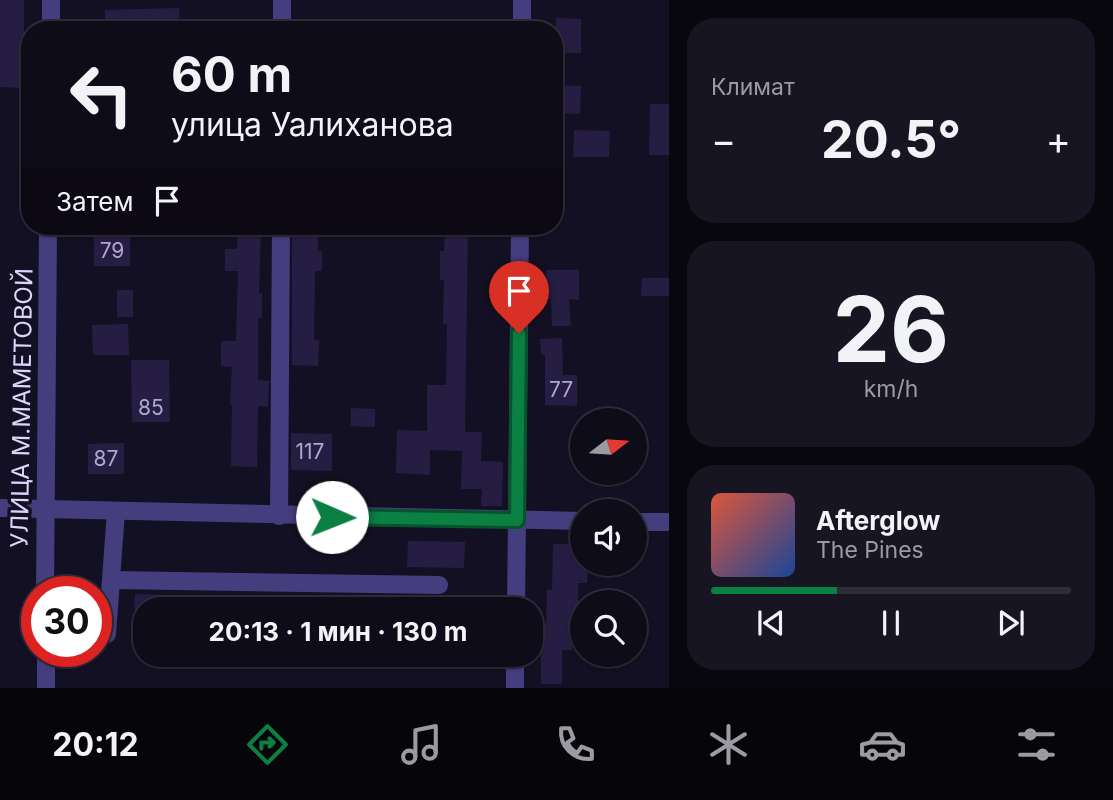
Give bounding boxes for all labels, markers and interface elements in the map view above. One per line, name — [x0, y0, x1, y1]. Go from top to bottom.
text: 60 m — [171, 45, 292, 104]
icon: left — [56, 49, 147, 140]
text: Климат — [711, 73, 795, 101]
text: улица Уалиханова — [171, 105, 454, 144]
text: 20.5° — [821, 108, 961, 171]
text: − — [711, 117, 736, 163]
text: + — [1046, 117, 1071, 163]
icon: arrive — [148, 182, 186, 220]
text: Затем — [56, 186, 134, 217]
house number: 79 — [100, 238, 124, 263]
pin — [489, 261, 549, 333]
street label: УЛИЦА М.МАМЕТОВОЙ — [4, 268, 38, 548]
icon: arrive — [500, 272, 538, 310]
text: 26 — [833, 274, 949, 384]
text: km/h — [864, 375, 918, 403]
house number: 77 — [549, 377, 573, 402]
house number: 85 — [138, 395, 164, 420]
north arrow — [570, 408, 648, 485]
map controls — [570, 408, 647, 667]
house number: 117 — [296, 439, 324, 464]
house number: 87 — [94, 446, 118, 471]
position arrow — [295, 480, 369, 554]
button: sound — [570, 499, 647, 576]
text: Afterglow — [816, 505, 940, 536]
text: The Pines — [816, 536, 924, 564]
speed limit sign: 30 — [21, 576, 112, 667]
button: search — [570, 590, 647, 667]
icon: previous — [752, 604, 790, 642]
icon: pause — [872, 604, 910, 642]
icon: next — [992, 604, 1030, 642]
text: 20:13 · 1 мин · 130 m — [209, 616, 467, 647]
icon: directions — [243, 720, 292, 769]
icon: music — [397, 720, 446, 769]
icon: phone — [551, 720, 600, 769]
icon: climate — [704, 720, 753, 769]
icon: car — [858, 720, 907, 769]
icon: filters — [1012, 720, 1061, 769]
text: 20:12 — [52, 725, 139, 764]

